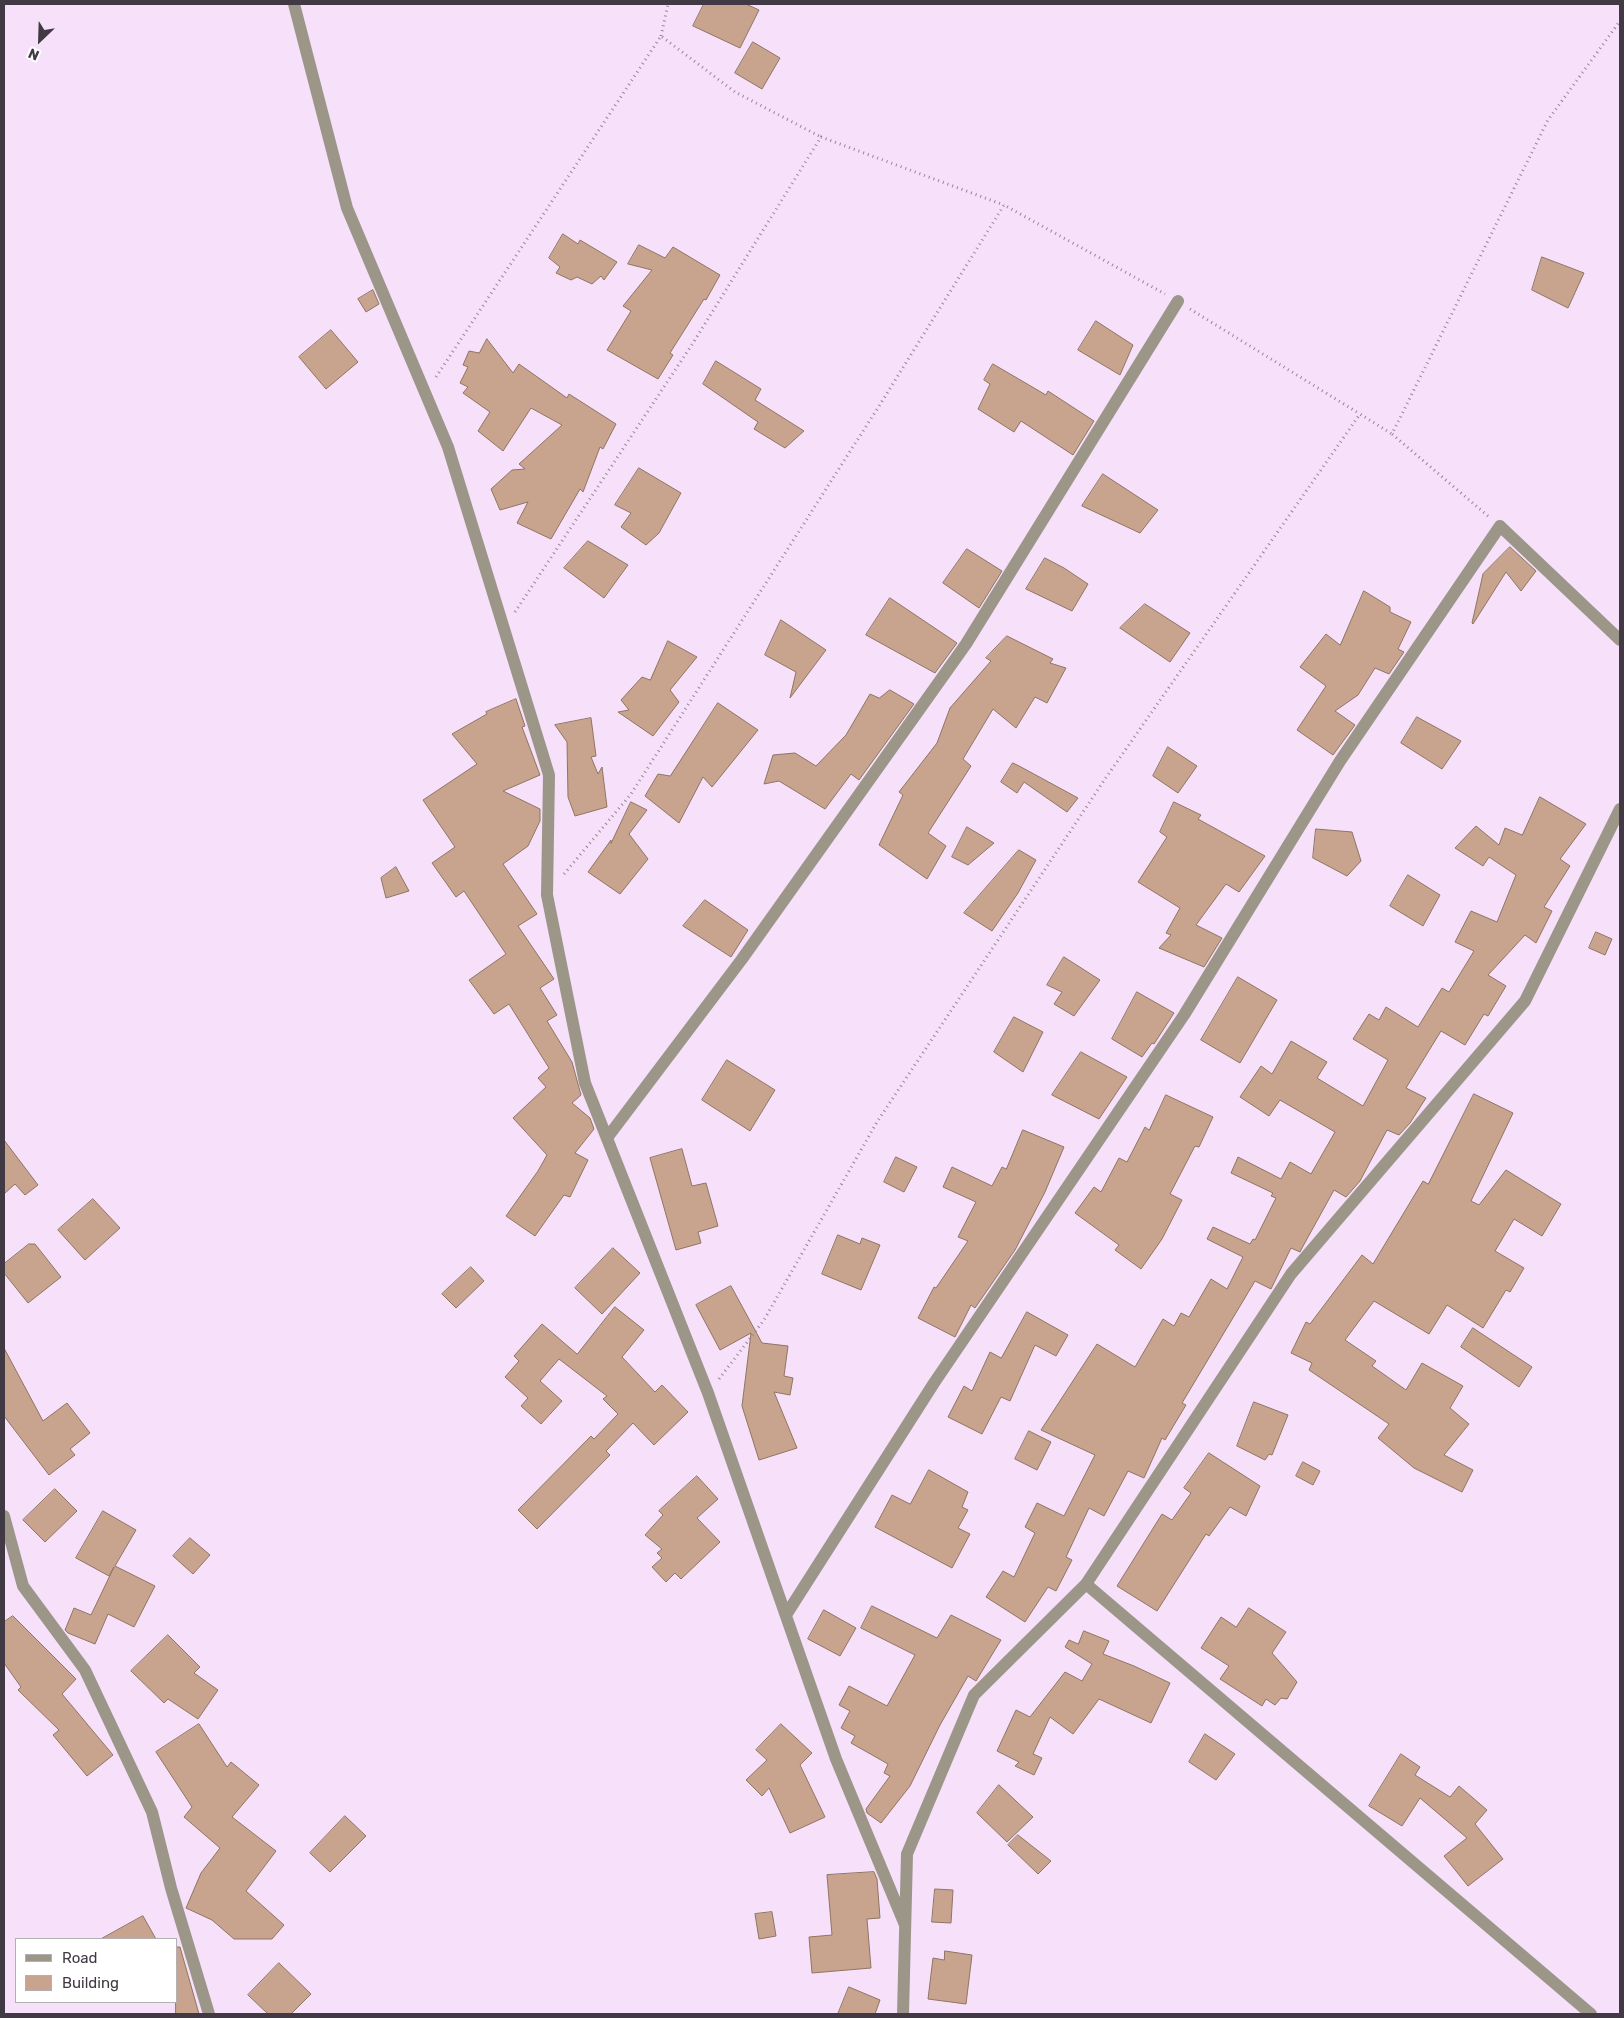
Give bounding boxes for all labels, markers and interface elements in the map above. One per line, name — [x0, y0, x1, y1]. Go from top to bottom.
north arrow — [15, 15, 65, 65]
text: N — [26, 44, 42, 64]
legend — [15, 1938, 178, 2003]
text: Road — [62, 1949, 98, 1967]
text: Building — [62, 1974, 119, 1992]

